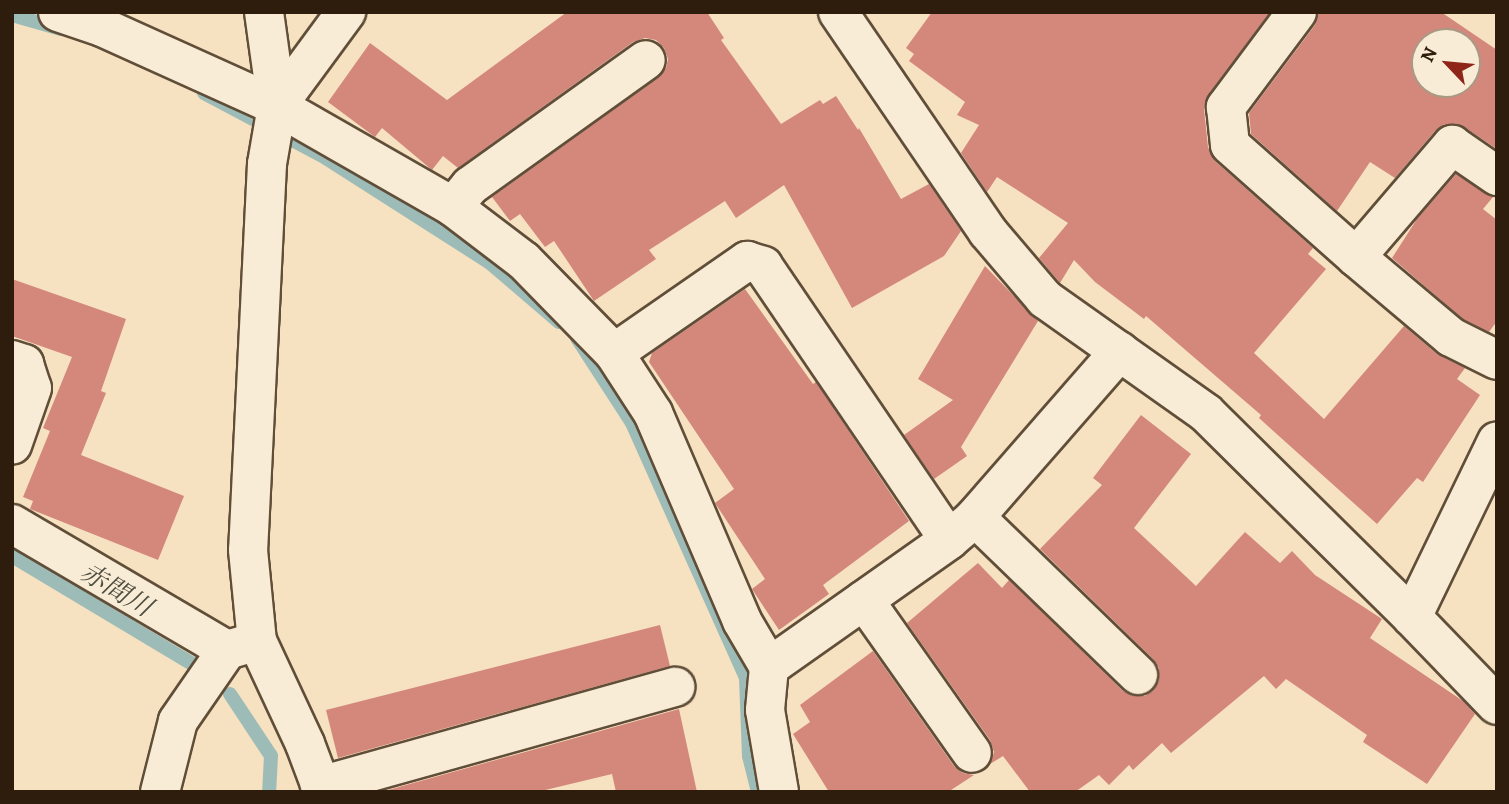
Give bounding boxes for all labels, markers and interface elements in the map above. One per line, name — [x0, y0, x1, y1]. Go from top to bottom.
north arrow — [1411, 28, 1481, 98]
text: N — [1414, 43, 1444, 67]
water label: 赤間川 — [75, 557, 157, 623]

